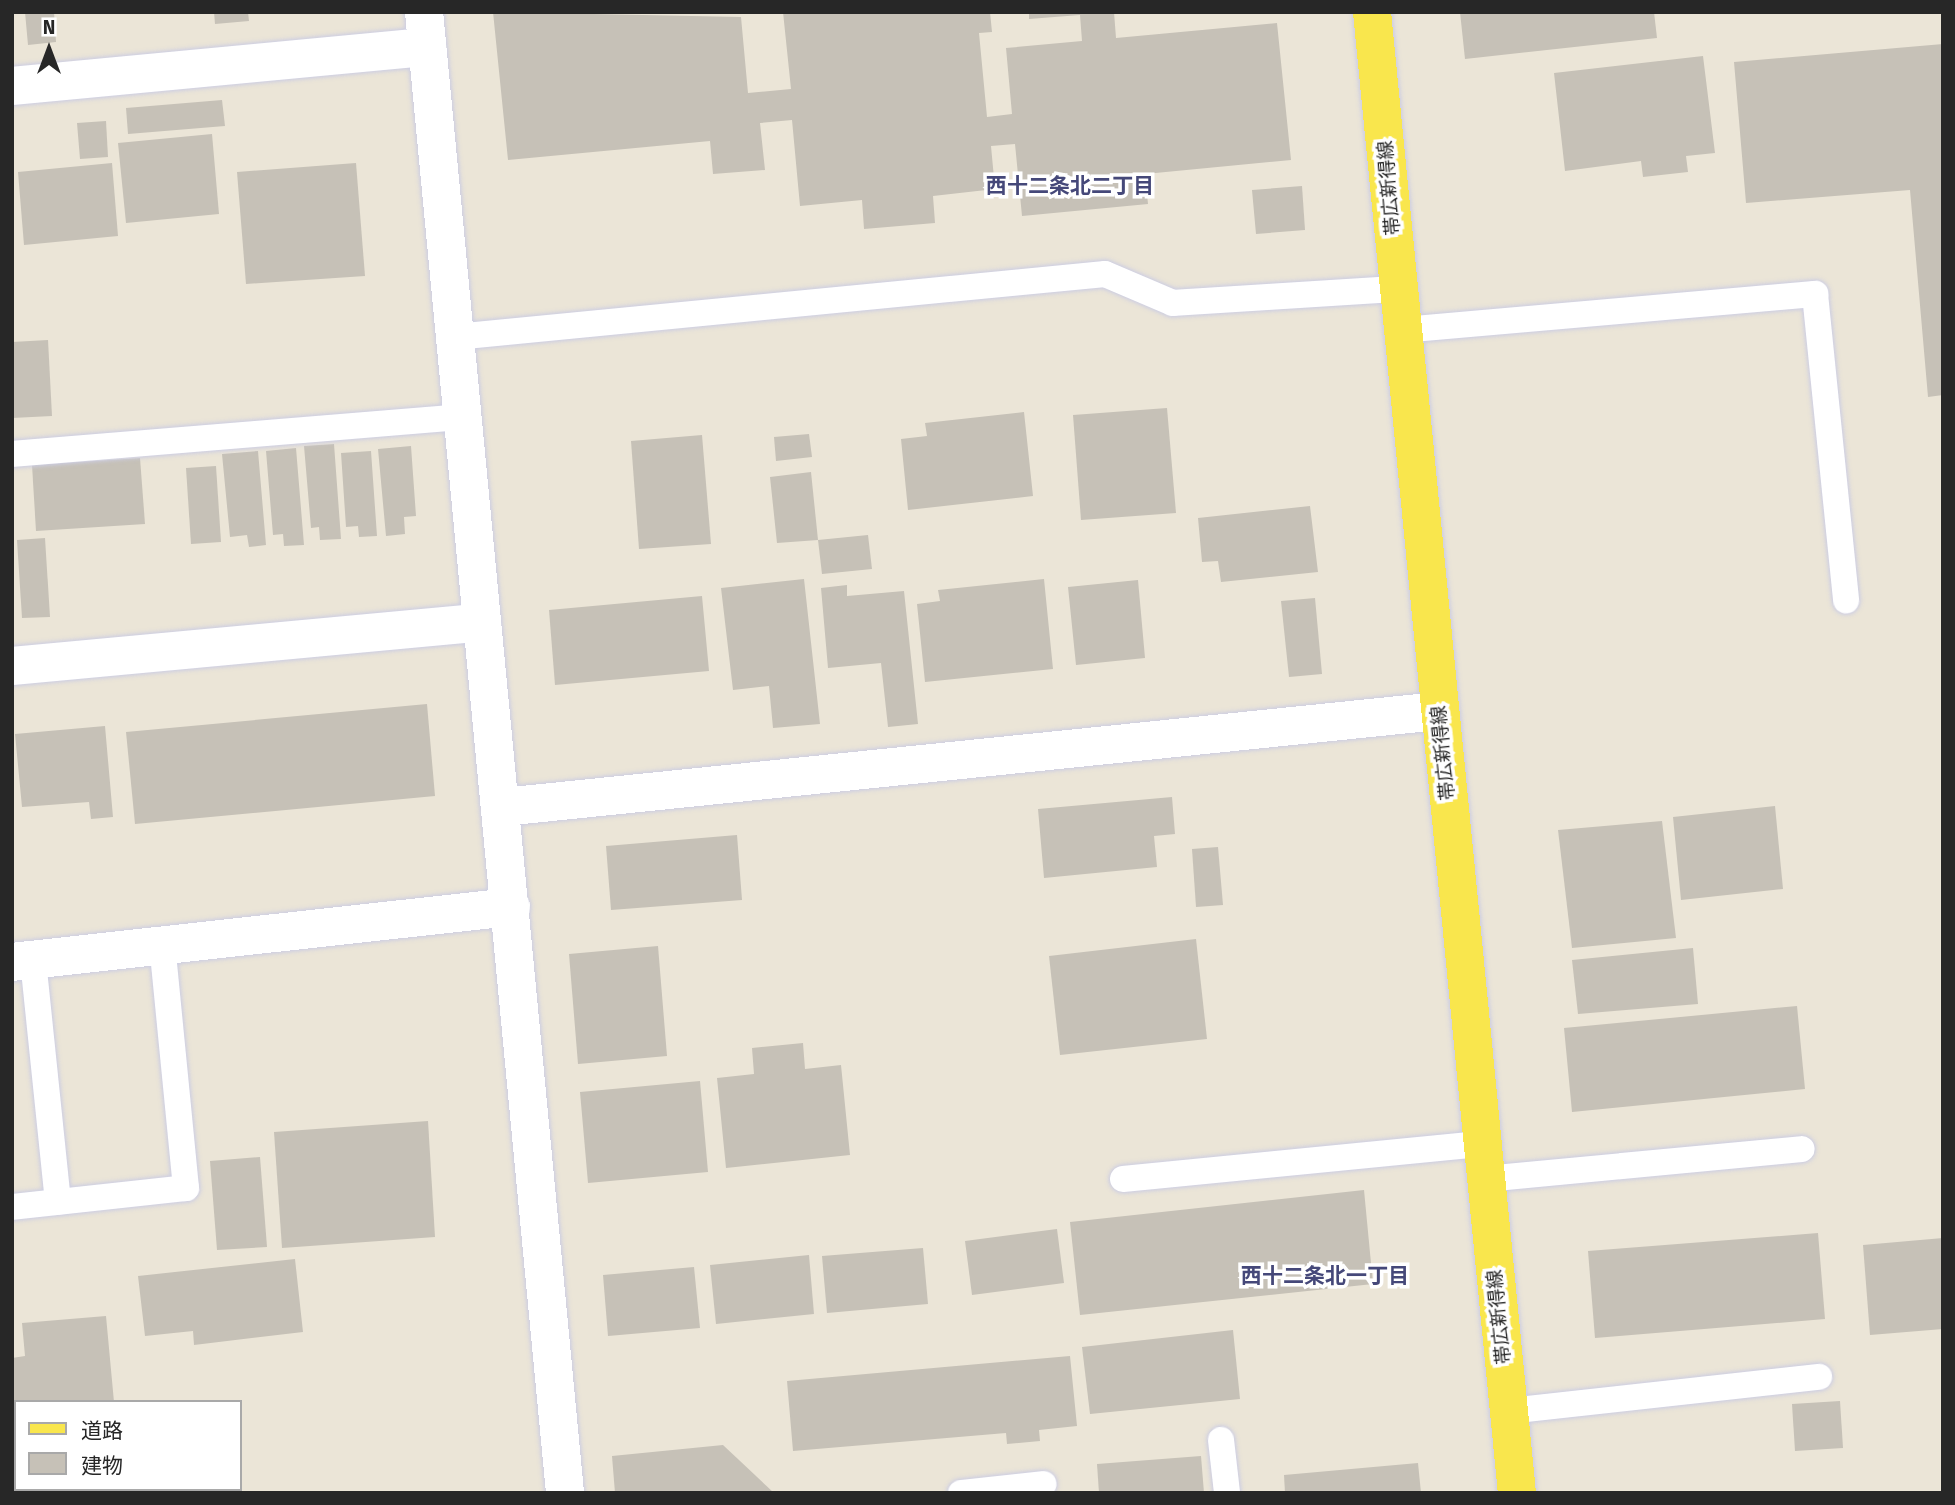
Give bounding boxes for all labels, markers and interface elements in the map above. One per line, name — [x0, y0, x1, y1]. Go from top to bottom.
north arrow — [14, 14, 84, 84]
text: N — [43, 16, 55, 39]
street label: 帯広新得線 — [1374, 140, 1404, 236]
district label: 西十二条北二丁目 — [986, 173, 1154, 199]
street label: 帯広新得線 — [1427, 705, 1459, 801]
district label: 西十二条北一丁目 — [1241, 1263, 1409, 1289]
street label: 帯広新得線 — [1483, 1269, 1515, 1365]
legend — [14, 1400, 242, 1491]
text: 道路 — [81, 1418, 123, 1444]
text: 建物 — [81, 1453, 123, 1479]

